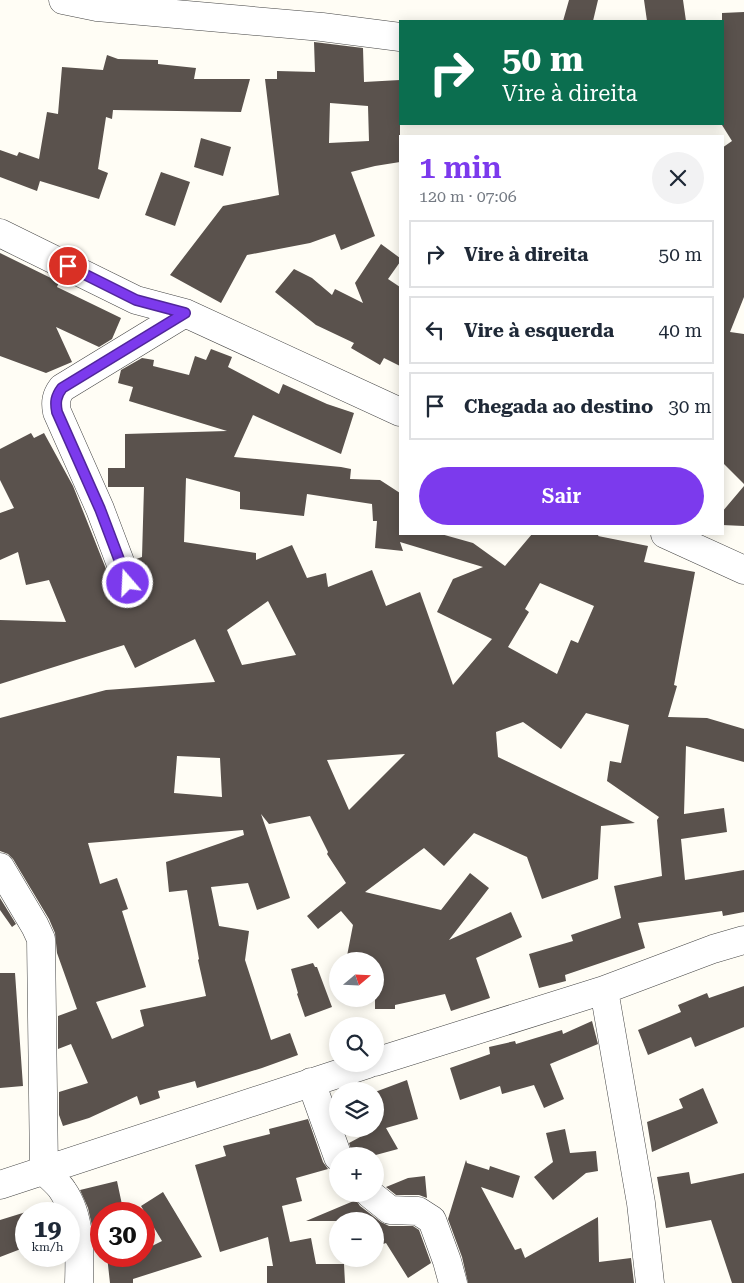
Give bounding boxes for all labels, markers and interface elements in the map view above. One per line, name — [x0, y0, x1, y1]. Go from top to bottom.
text: 50 m — [502, 39, 584, 80]
icon: right — [419, 40, 484, 105]
text: Vire à direita — [502, 81, 637, 106]
text: 1 min — [419, 150, 502, 185]
button: close — [652, 152, 704, 204]
text: 120 m · 07:06 — [419, 187, 517, 206]
icon: right — [421, 240, 449, 268]
text: Vire à direita — [464, 243, 588, 266]
text: 50 m — [659, 243, 702, 266]
pin — [47, 245, 89, 287]
icon: arrive — [54, 252, 82, 280]
icon: left — [421, 316, 449, 344]
text: Vire à esquerda — [464, 319, 614, 342]
text: 40 m — [659, 319, 702, 342]
icon: arrive — [421, 392, 449, 420]
text: Chegada ao destino — [464, 395, 653, 418]
text: 30 m — [668, 395, 712, 418]
button: Sair — [419, 467, 704, 525]
position arrow — [101, 556, 153, 608]
north arrow — [329, 952, 384, 1008]
map controls — [329, 952, 384, 1267]
button: search — [329, 1017, 384, 1072]
button: layers — [329, 1082, 384, 1137]
button: + — [329, 1147, 384, 1202]
speed limit sign: 30 — [90, 1202, 155, 1267]
button: − — [329, 1212, 384, 1267]
text: 19 — [33, 1214, 62, 1243]
text: km/h — [31, 1240, 64, 1254]

